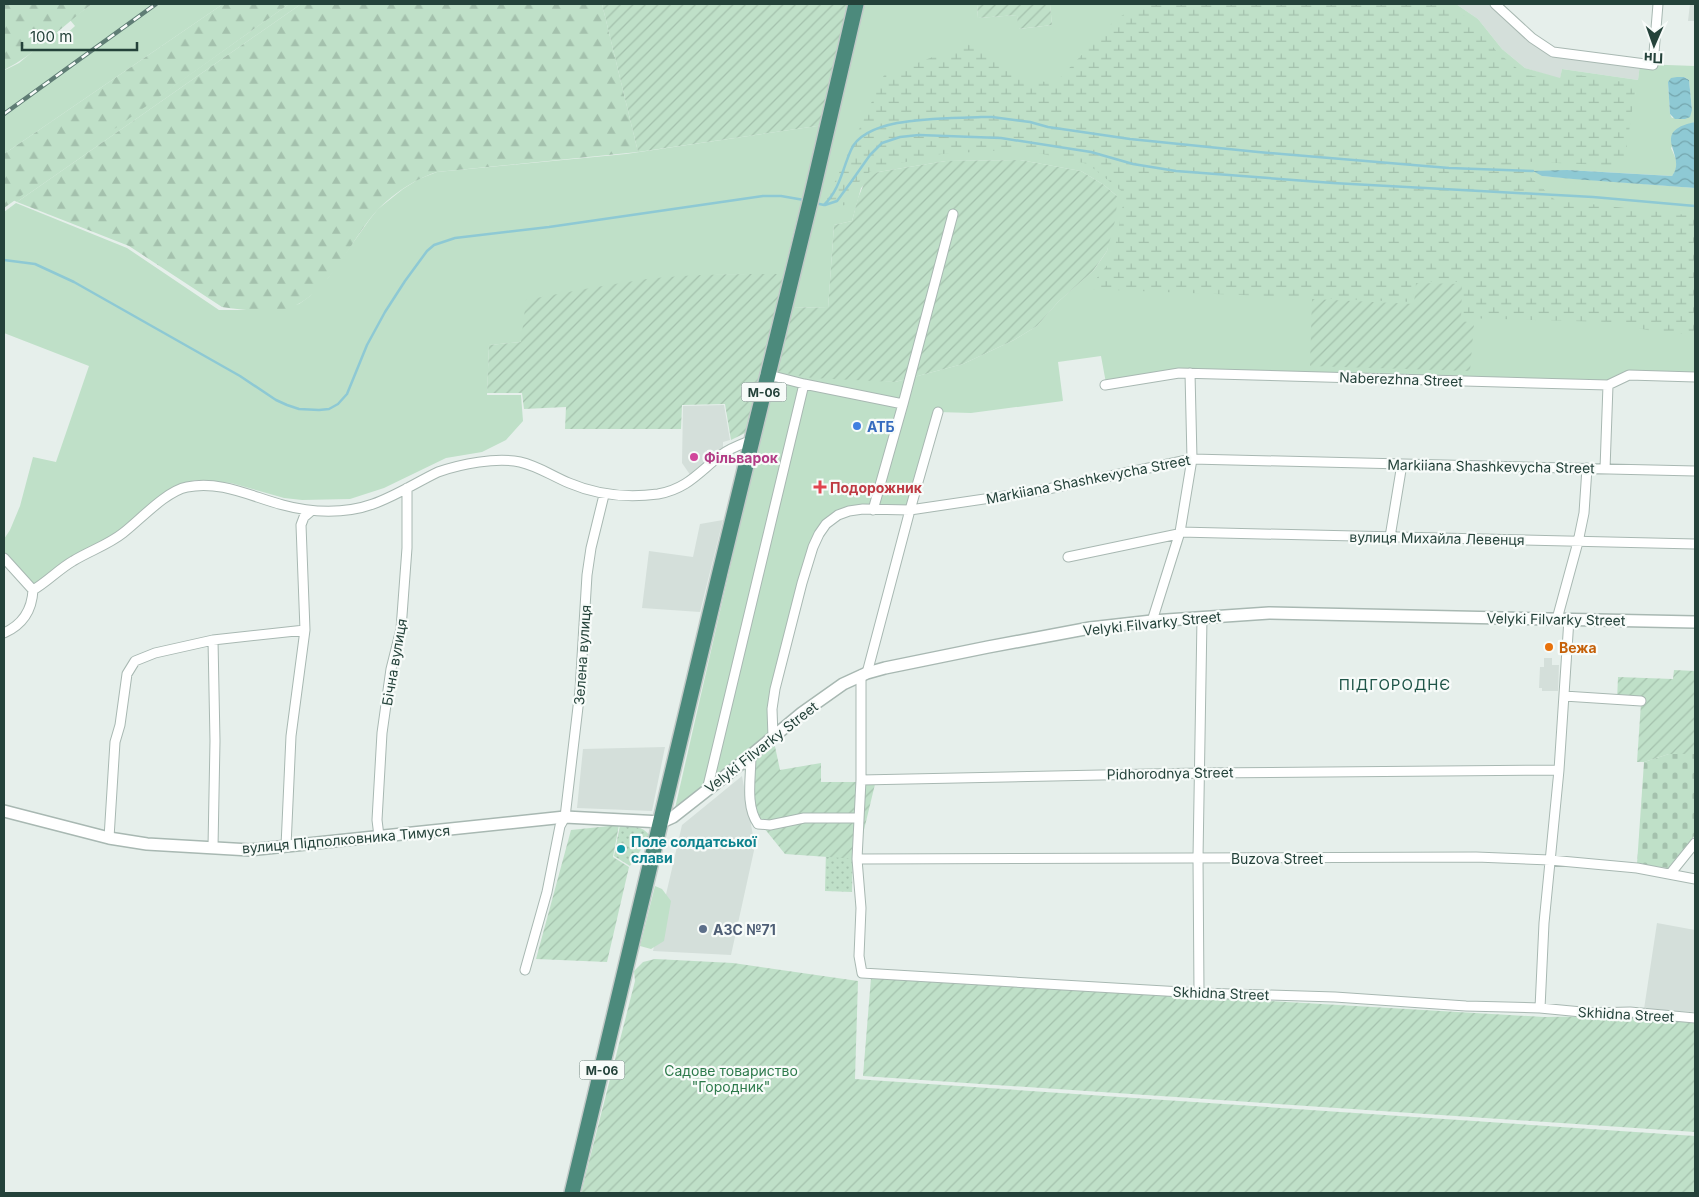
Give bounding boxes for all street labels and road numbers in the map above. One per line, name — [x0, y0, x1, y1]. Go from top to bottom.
street label: Naberezhna Street — [1339, 368, 1464, 390]
road number: М-06 — [742, 382, 786, 402]
street label: Markiiana Shashkevycha Street — [985, 451, 1192, 507]
street label: Markiiana Shashkevycha Street — [1387, 456, 1595, 476]
street label: вулиця Михайла Левенця — [1349, 528, 1525, 548]
street label: Зелена вулиця — [570, 604, 594, 706]
street label: Velyki Filvarky Street — [1082, 607, 1222, 639]
street label: Velyki Filvarky Street — [1486, 609, 1626, 629]
street label: Бічна вулиця — [378, 617, 410, 707]
street label: Velyki Filvarky Street — [701, 697, 821, 796]
street label: Pidhorodnya Street — [1106, 763, 1234, 783]
street label: вулиця Підполковника Тимуся — [241, 821, 451, 857]
street label: Buzova Street — [1231, 850, 1324, 867]
street label: Skhidna Street — [1172, 983, 1270, 1003]
street label: Skhidna Street — [1577, 1003, 1675, 1025]
road number: М-06 — [580, 1060, 624, 1080]

